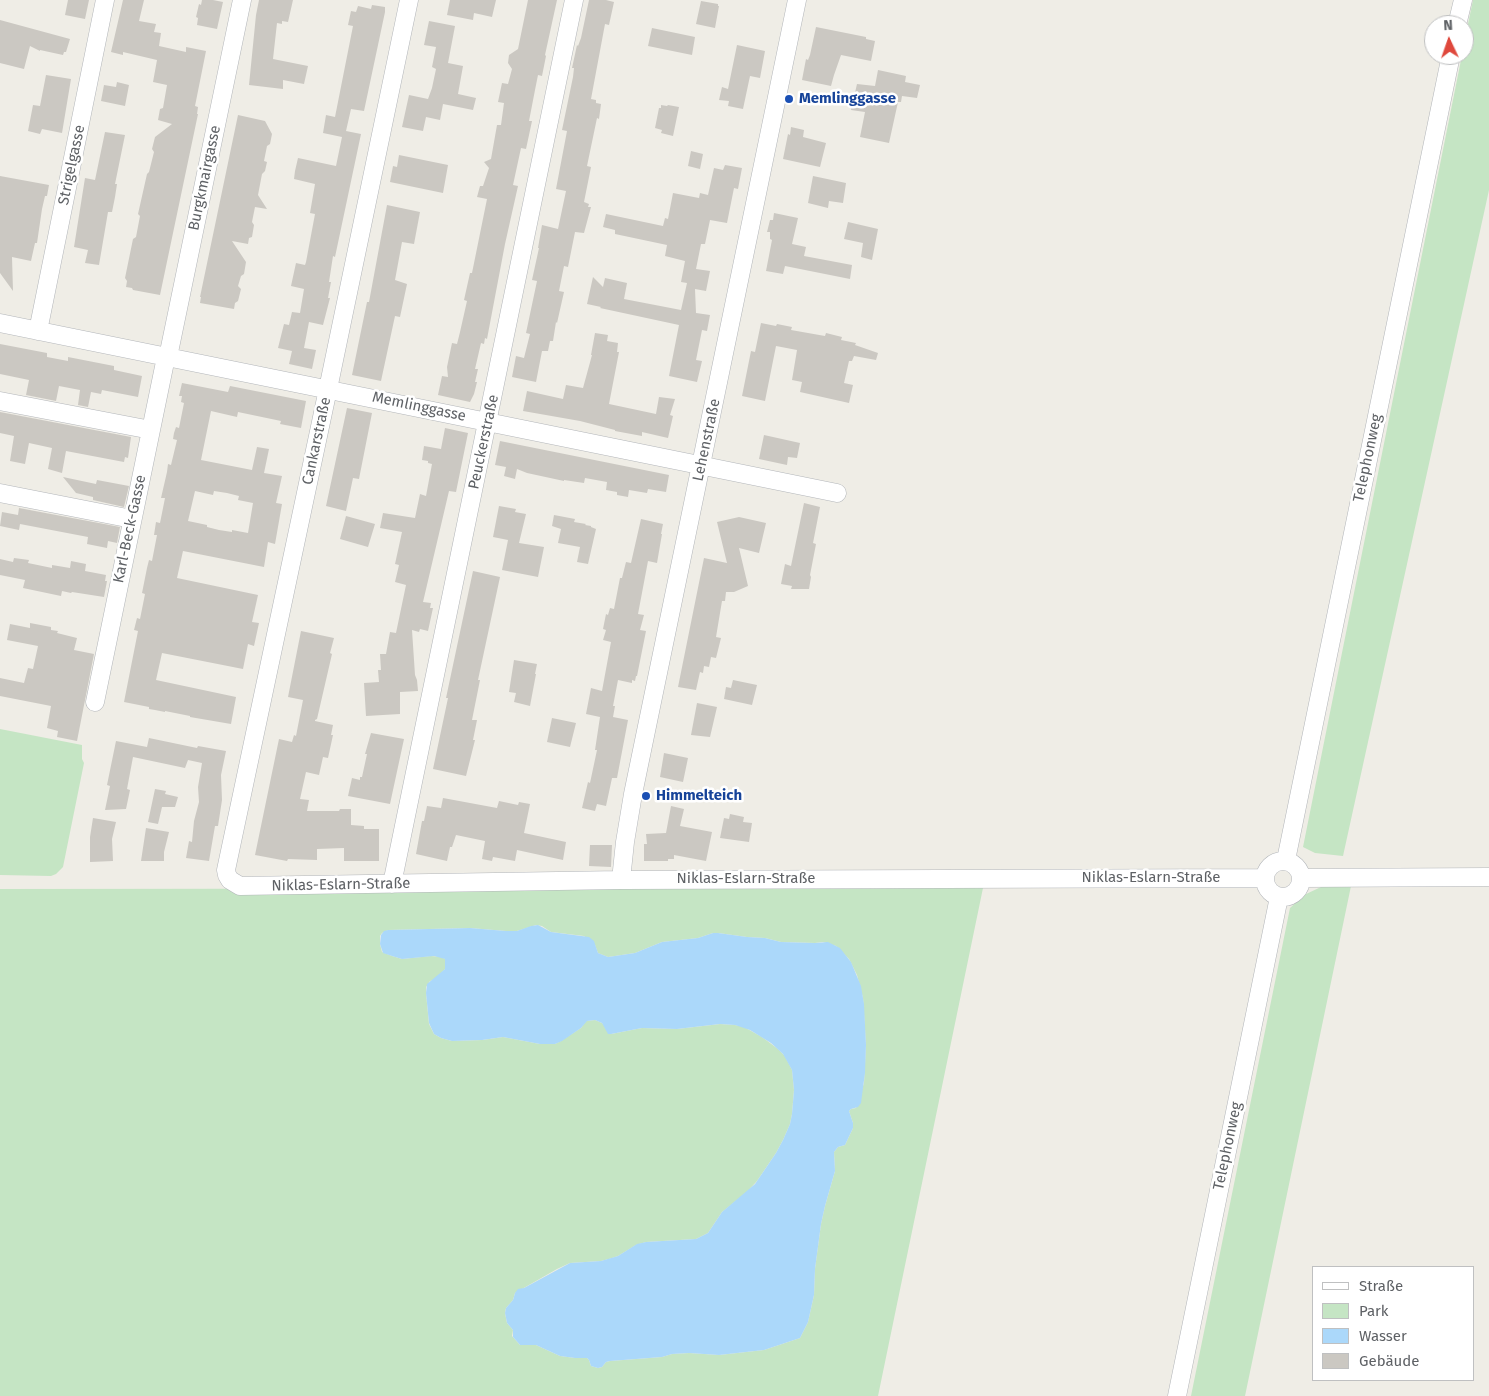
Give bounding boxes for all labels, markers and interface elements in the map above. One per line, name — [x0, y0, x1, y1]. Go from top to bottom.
north arrow — [1424, 15, 1474, 65]
text: N — [1443, 17, 1453, 34]
place label: Memlinggasse — [799, 90, 896, 108]
marker: Memlinggasse — [783, 93, 795, 105]
street label: Strigelgasse — [55, 123, 89, 207]
street label: Burgkmairgasse — [185, 124, 225, 232]
street label: Memlinggasse — [370, 388, 468, 426]
street label: Peuckerstraße — [465, 393, 503, 491]
street label: Cankarstraße — [299, 395, 335, 487]
street label: Lehenstraße — [689, 397, 725, 483]
street label: Telephonweg — [1350, 412, 1386, 504]
street label: Karl-Beck-Gasse — [110, 473, 150, 585]
place label: Himmelteich — [656, 787, 742, 805]
marker: Himmelteich — [640, 790, 652, 802]
street label: Niklas-Eslarn-Straße — [1082, 869, 1220, 887]
street label: Niklas-Eslarn-Straße — [677, 870, 815, 888]
street label: Niklas-Eslarn-Straße — [271, 875, 411, 895]
street label: Telephonweg — [1210, 1100, 1246, 1192]
legend — [1312, 1266, 1474, 1381]
text: Straße — [1359, 1277, 1403, 1295]
text: Park — [1359, 1302, 1389, 1320]
text: Wasser — [1359, 1327, 1407, 1345]
text: Gebäude — [1359, 1352, 1419, 1370]

